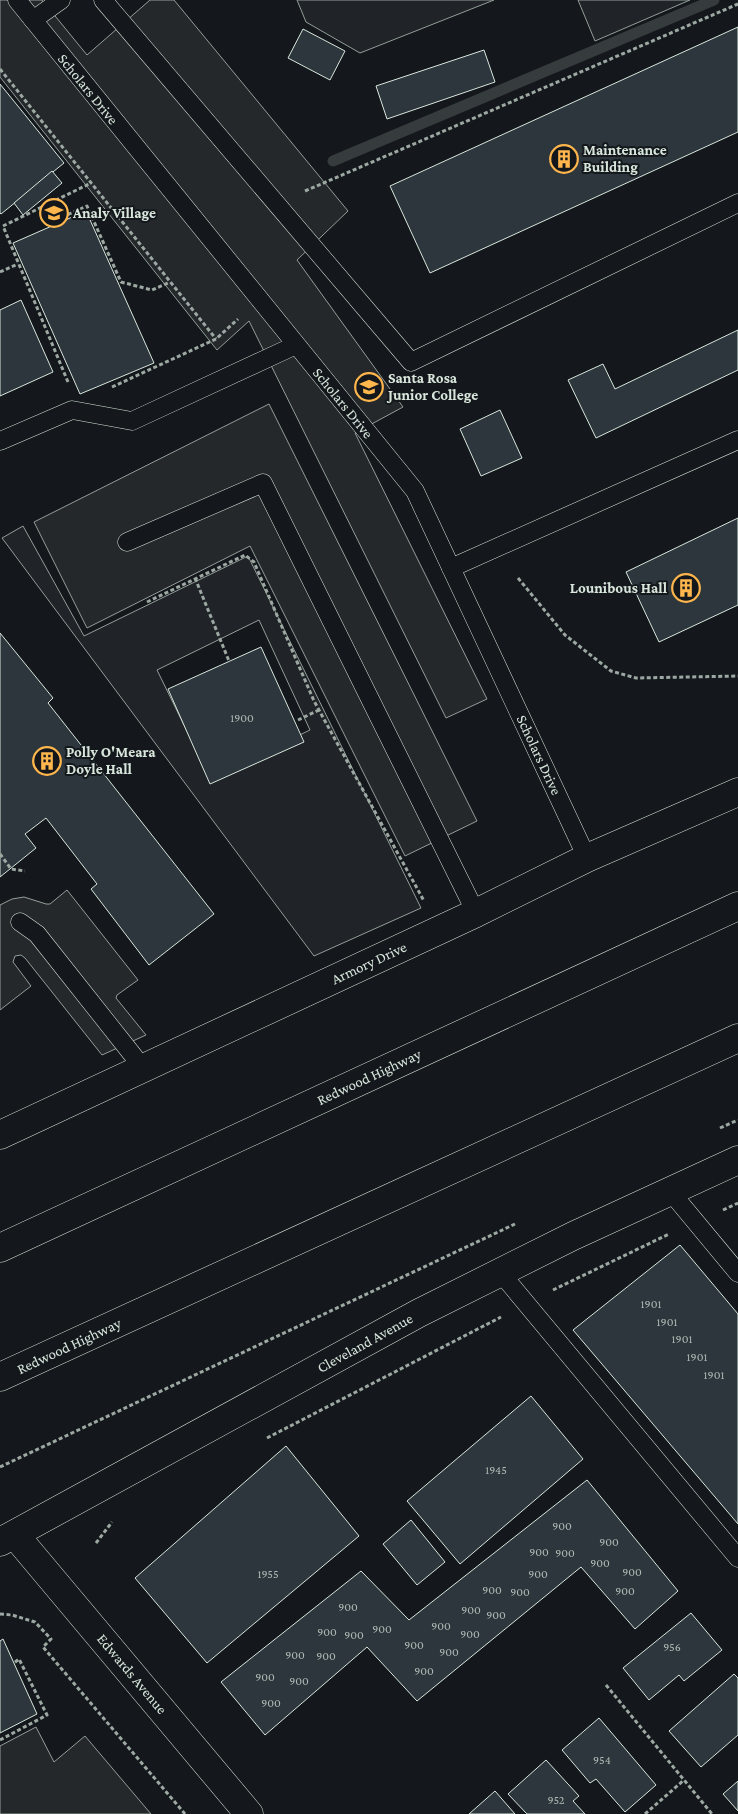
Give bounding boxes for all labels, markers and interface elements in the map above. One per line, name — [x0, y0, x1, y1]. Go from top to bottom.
street label: Scholars Drive — [55, 51, 122, 128]
place label: Maintenance Building — [583, 142, 667, 175]
building icon: Maintenance Building — [549, 144, 579, 174]
school or university icon: Analy Village — [39, 198, 69, 228]
place label: Analy Village — [72, 205, 156, 221]
street label: Scholars Drive — [310, 365, 377, 442]
place label: Santa Rosa Junior College — [386, 370, 478, 403]
school or university icon: Santa Rosa Junior College — [354, 372, 384, 402]
building icon: Lounibous Hall — [671, 573, 701, 603]
place label: Lounibous Hall — [570, 580, 668, 596]
house number: 1900 — [230, 711, 254, 725]
street label: Scholars Drive — [514, 713, 565, 798]
place label: Polly O'Meara Doyle Hall — [66, 744, 156, 777]
building icon: Polly O'Meara Doyle Hall — [32, 746, 62, 776]
street label: Armory Drive — [329, 938, 410, 988]
street label: Redwood Highway — [314, 1046, 424, 1109]
house number: 1901 — [641, 1297, 661, 1311]
street label: Cleveland Avenue — [315, 1310, 416, 1376]
street label: Redwood Highway — [14, 1315, 124, 1378]
house number: 1901 — [657, 1315, 677, 1329]
house number: 1901 — [672, 1332, 692, 1346]
house number: 1901 — [687, 1350, 707, 1364]
house number: 1901 — [704, 1368, 724, 1382]
house number: 1945 — [485, 1463, 507, 1477]
house number: 900 — [552, 1519, 572, 1533]
house number: 900 — [599, 1535, 619, 1549]
house number: 900 — [529, 1545, 549, 1559]
house number: 900 — [555, 1546, 575, 1560]
house number: 900 — [590, 1556, 610, 1570]
house number: 900 — [622, 1565, 642, 1579]
house number: 1955 — [257, 1567, 279, 1581]
house number: 900 — [528, 1567, 548, 1581]
house number: 900 — [482, 1583, 502, 1597]
house number: 900 — [615, 1584, 635, 1598]
house number: 900 — [510, 1585, 530, 1599]
house number: 900 — [338, 1600, 358, 1614]
house number: 900 — [461, 1603, 481, 1617]
house number: 900 — [486, 1608, 506, 1622]
house number: 900 — [431, 1619, 451, 1633]
house number: 900 — [372, 1622, 392, 1636]
house number: 900 — [317, 1625, 337, 1639]
house number: 900 — [460, 1627, 480, 1641]
house number: 900 — [344, 1628, 364, 1642]
street label: Edwards Avenue — [94, 1631, 170, 1718]
house number: 900 — [404, 1638, 424, 1652]
house number: 956 — [663, 1640, 681, 1654]
house number: 900 — [439, 1645, 459, 1659]
house number: 900 — [285, 1648, 305, 1662]
house number: 900 — [316, 1649, 336, 1663]
house number: 900 — [414, 1664, 434, 1678]
house number: 900 — [255, 1670, 275, 1684]
house number: 900 — [289, 1674, 309, 1688]
house number: 900 — [261, 1696, 281, 1710]
house number: 954 — [593, 1753, 611, 1767]
house number: 952 — [547, 1793, 565, 1807]

